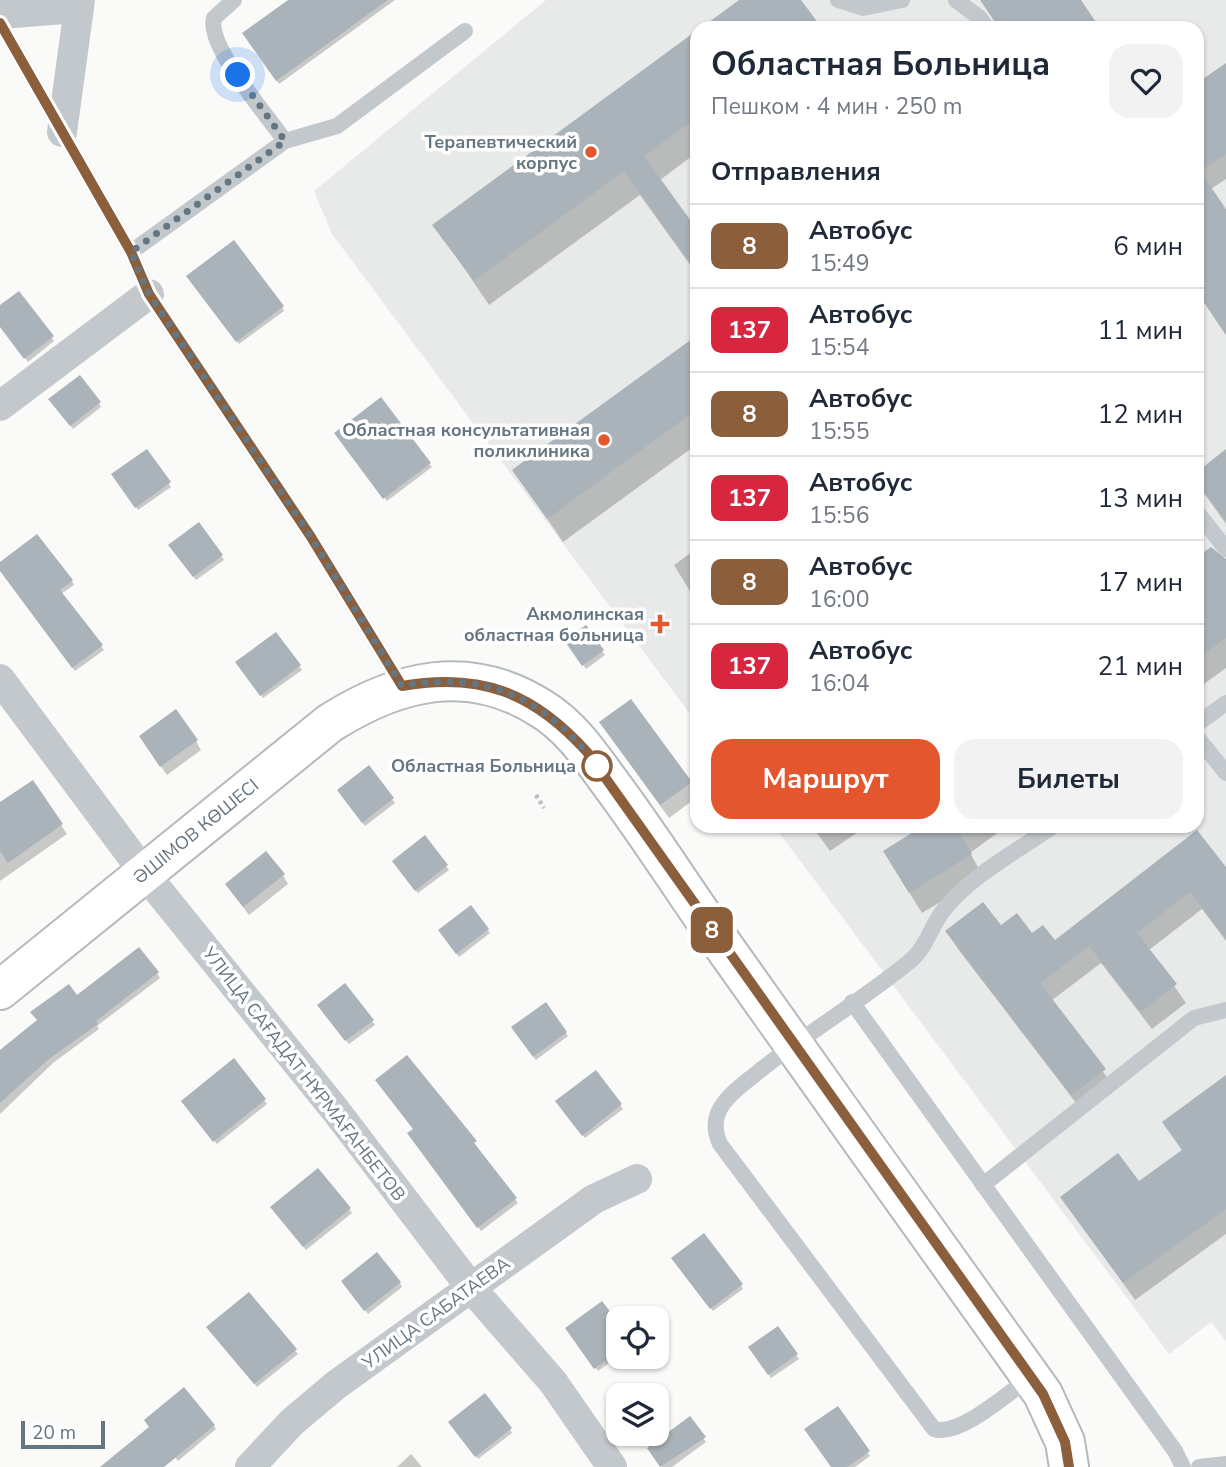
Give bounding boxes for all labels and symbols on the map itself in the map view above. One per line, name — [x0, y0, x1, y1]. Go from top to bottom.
your location — [220, 57, 255, 92]
place label: Терапевтический корпус — [424, 130, 577, 175]
marker: Терапевтический корпус — [583, 144, 599, 160]
place label: Областная консультативная поликлиника — [342, 418, 590, 463]
marker: Областная консультативная поликлиника — [596, 432, 612, 448]
place label: Акмолинская областная больница — [464, 602, 644, 647]
marker: Акмолинская областная больница — [650, 614, 670, 634]
marker: Областная Больница — [582, 751, 612, 781]
place label: Областная Больница — [391, 754, 576, 778]
street label: ӘШІМОВ КӨШЕСІ — [128, 773, 264, 890]
line badge: 8 — [689, 907, 735, 953]
street label: УЛИЦА САҒАДАТ НҰРМАҒАНБЕТОВ — [197, 941, 411, 1206]
street label: УЛИЦА САБАТАЕВА — [357, 1251, 515, 1375]
scale bar — [21, 1418, 105, 1450]

